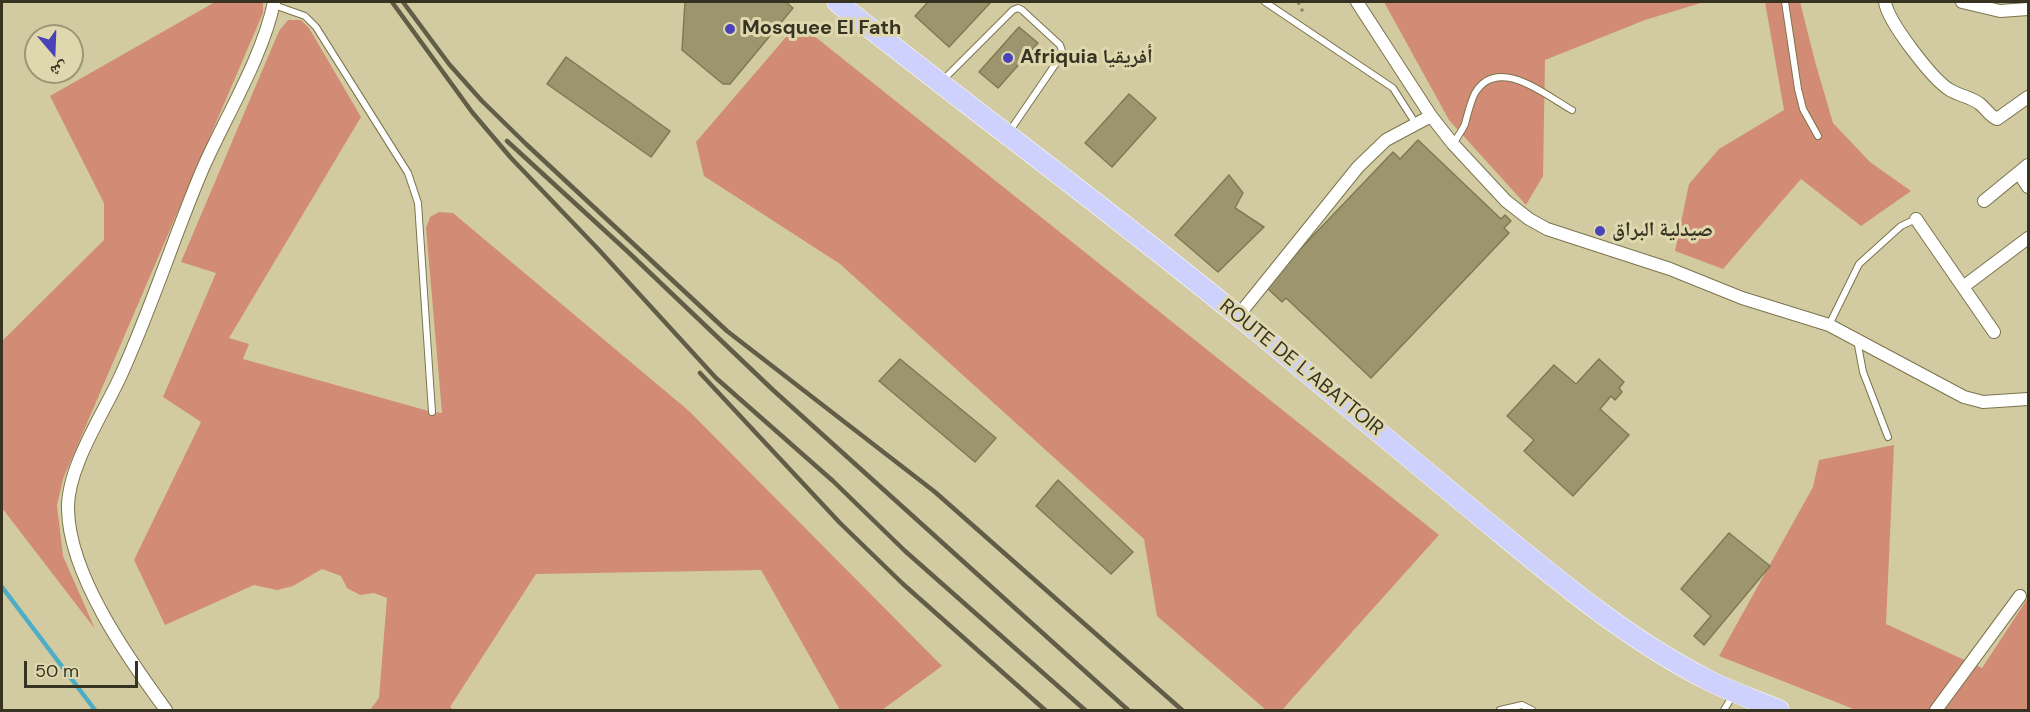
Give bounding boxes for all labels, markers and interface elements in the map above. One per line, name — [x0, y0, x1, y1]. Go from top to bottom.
place label: Mosquee El Fath — [742, 17, 901, 41]
marker: Mosquee El Fath — [723, 22, 737, 36]
north arrow — [24, 24, 84, 84]
place label: Afriquia أفريقيا — [1020, 46, 1153, 70]
marker: Afriquia أفريقيا — [1001, 51, 1015, 65]
text: ش — [48, 57, 71, 82]
place label: صيدلية البراق — [1612, 219, 1713, 243]
marker: صيدلية البراق — [1593, 224, 1607, 238]
street label: ROUTE DE L’ABATTOIR — [1214, 294, 1388, 442]
scale bar — [27, 649, 141, 687]
text: 50 m — [35, 659, 79, 683]

